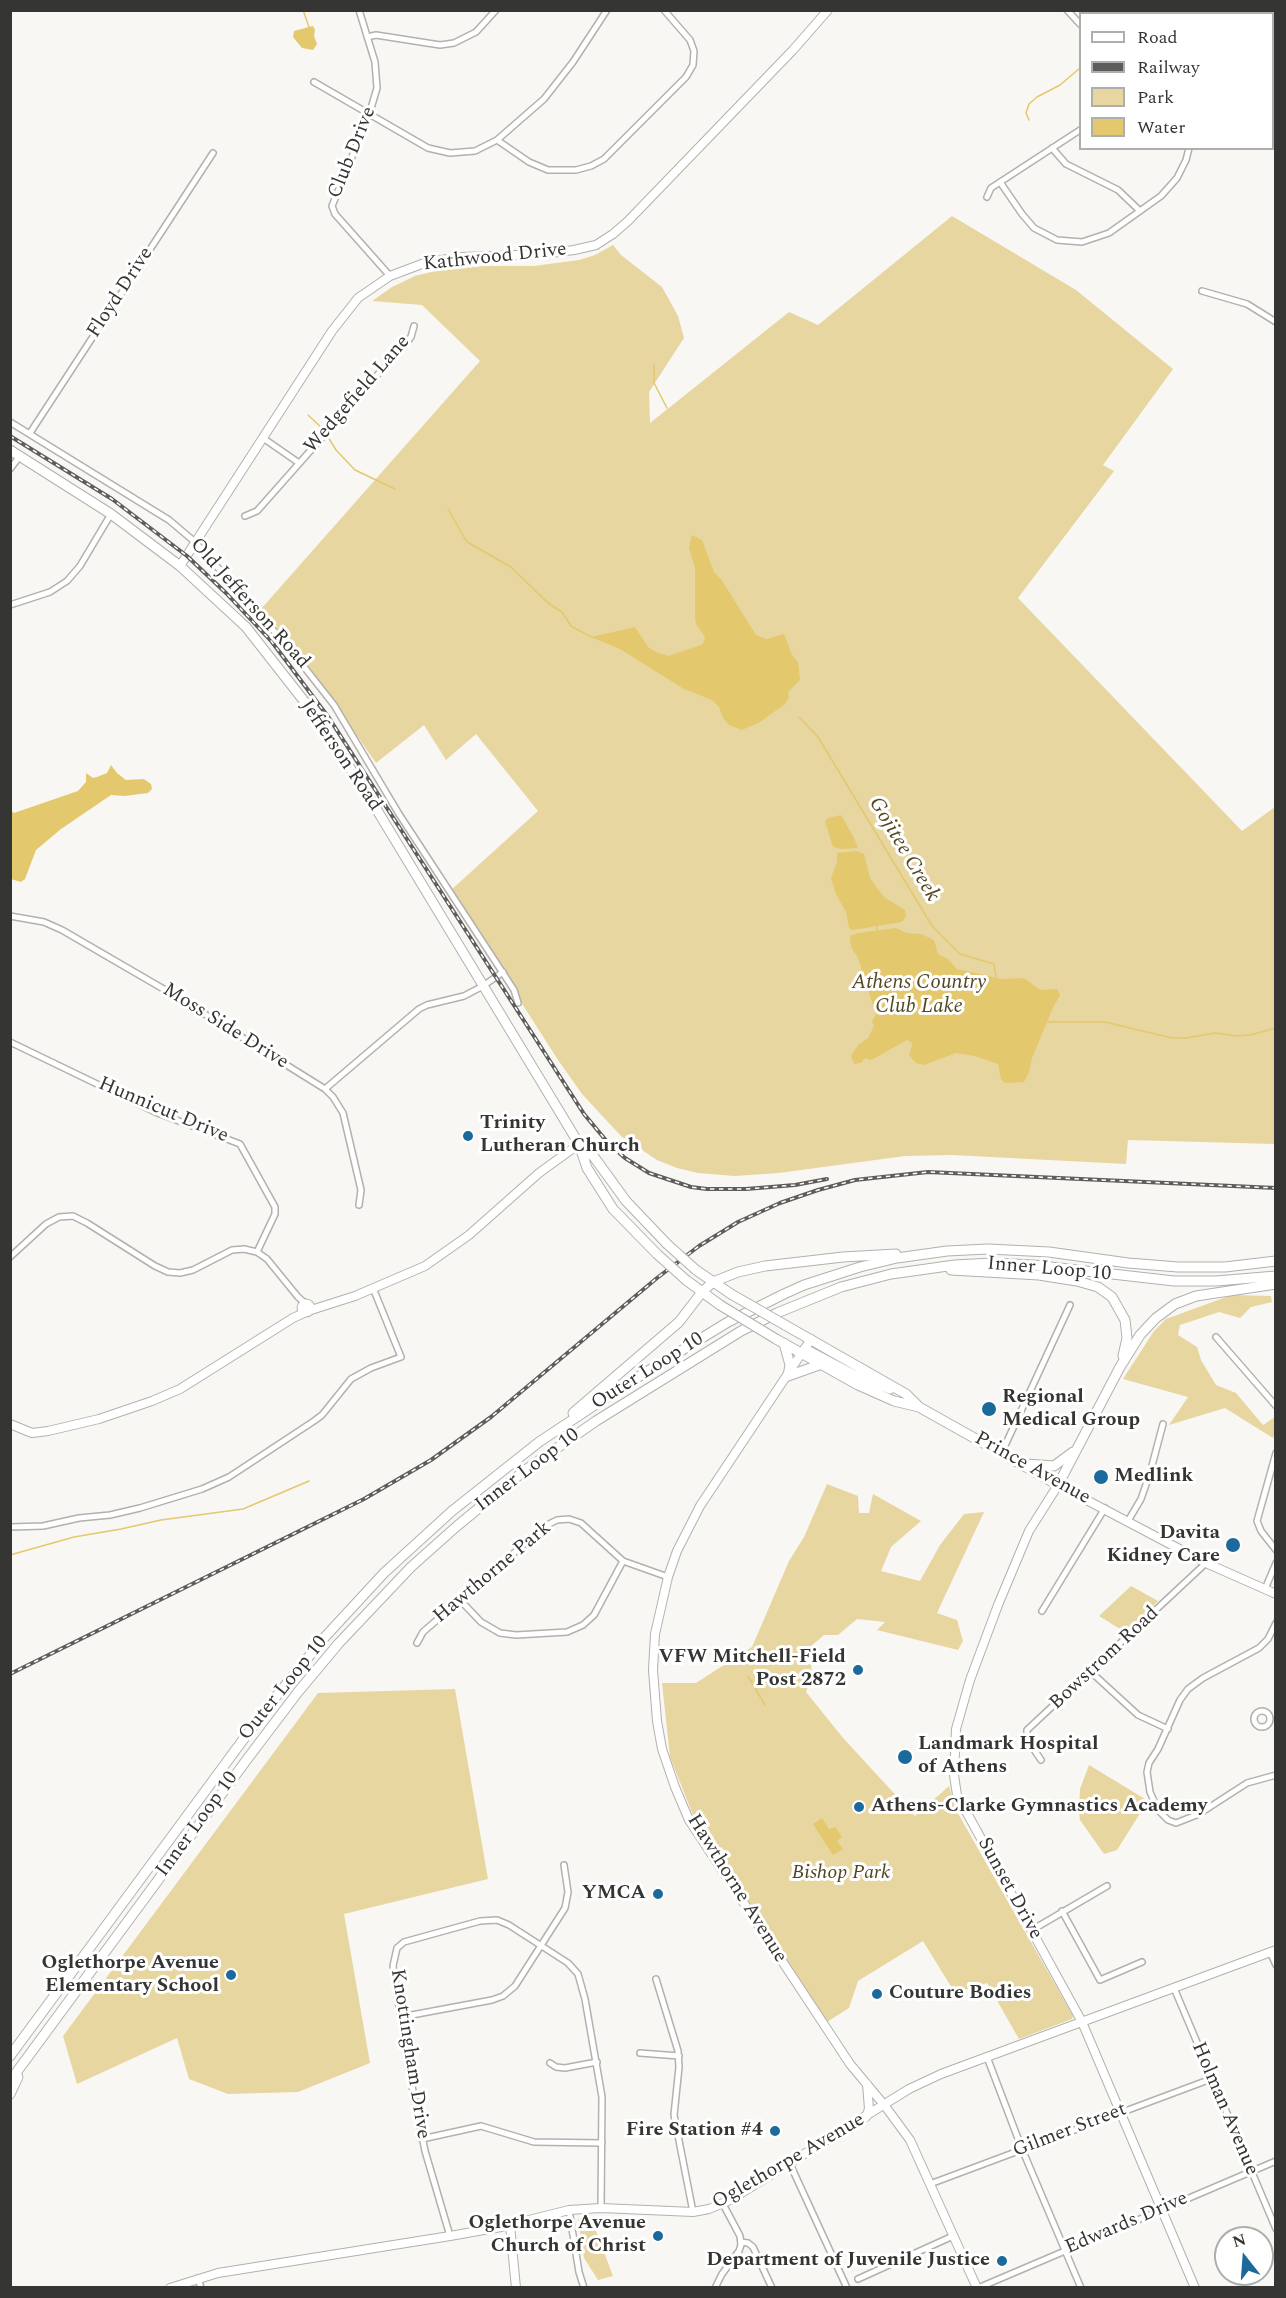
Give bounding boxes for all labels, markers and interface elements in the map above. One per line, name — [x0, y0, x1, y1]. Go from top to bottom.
legend — [1079, 12, 1274, 150]
text: Road — [1137, 24, 1178, 51]
text: Railway — [1137, 54, 1200, 81]
text: Park — [1137, 84, 1174, 111]
street label: Club Drive — [324, 104, 382, 202]
text: Water — [1137, 114, 1185, 141]
street label: Kathwood Drive — [422, 239, 568, 277]
street label: Floyd Drive — [83, 243, 159, 343]
street label: Wedgefield Lane — [300, 331, 416, 459]
street label: Old Jefferson Road — [184, 534, 314, 674]
street label: Jefferson Road — [294, 696, 386, 816]
water label: Gojitee Creek — [862, 793, 944, 907]
water label: Athens Country Club Lake — [852, 971, 986, 1021]
street label: Moss Side Drive — [158, 979, 292, 1075]
street label: Hunnicut Drive — [94, 1073, 232, 1149]
place label: Trinity Lutheran Church — [480, 1112, 640, 1159]
marker: Trinity Lutheran Church — [461, 1129, 475, 1143]
street label: Inner Loop 10 — [986, 1253, 1112, 1287]
street label: Outer Loop 10 — [587, 1328, 709, 1416]
place label: Regional Medical Group — [1002, 1386, 1140, 1433]
marker: Regional Medical Group — [980, 1400, 998, 1418]
street label: Inner Loop 10 — [471, 1424, 585, 1518]
street label: Prince Avenue — [970, 1427, 1094, 1511]
place label: Medlink — [1114, 1465, 1193, 1489]
marker: Medlink — [1092, 1468, 1110, 1486]
street label: Hawthorne Park — [429, 1517, 557, 1629]
place label: Davita Kidney Care — [1106, 1522, 1220, 1569]
marker: Davita Kidney Care — [1224, 1536, 1242, 1554]
street label: Bowstrom Road — [1045, 1602, 1165, 1716]
street label: Outer Loop 10 — [234, 1632, 334, 1746]
place label: VFW Mitchell-Field Post 2872 — [659, 1646, 846, 1693]
marker: VFW Mitchell-Field Post 2872 — [851, 1663, 865, 1677]
place label: Landmark Hospital of Athens — [918, 1733, 1098, 1780]
marker: Landmark Hospital of Athens — [896, 1748, 914, 1766]
street label: Inner Loop 10 — [152, 1768, 244, 1882]
place label: Athens-Clarke Gymnastics Academy — [871, 1795, 1207, 1819]
marker: Athens-Clarke Gymnastics Academy — [852, 1800, 866, 1814]
street label: Hawthorne Avenue — [681, 1810, 791, 1968]
street label: Sunset Drive — [971, 1834, 1047, 1944]
park label: Bishop Park — [792, 1862, 890, 1886]
place label: YMCA — [582, 1882, 646, 1906]
marker: YMCA — [651, 1887, 665, 1901]
place label: Oglethorpe Avenue Elementary School — [41, 1952, 219, 1999]
street label: Knottingham Drive — [384, 1967, 434, 2141]
marker: Oglethorpe Avenue Elementary School — [224, 1968, 238, 1982]
place label: Couture Bodies — [889, 1982, 1032, 2006]
marker: Couture Bodies — [870, 1987, 884, 2001]
street label: Holman Avenue — [1185, 2039, 1263, 2179]
street label: Gilmer Street — [1010, 2098, 1130, 2164]
street label: Oglethorpe Avenue — [709, 2109, 869, 2215]
place label: Fire Station #4 — [626, 2119, 763, 2143]
marker: Fire Station #4 — [768, 2124, 782, 2138]
street label: Edwards Drive — [1062, 2187, 1192, 2261]
place label: Oglethorpe Avenue Church of Christ — [468, 2212, 646, 2259]
north arrow — [1214, 2226, 1274, 2286]
text: N — [1230, 2227, 1249, 2254]
marker: Oglethorpe Avenue Church of Christ — [651, 2229, 665, 2243]
place label: Department of Juvenile Justice — [706, 2249, 990, 2273]
marker: Department of Juvenile Justice — [995, 2254, 1009, 2268]

